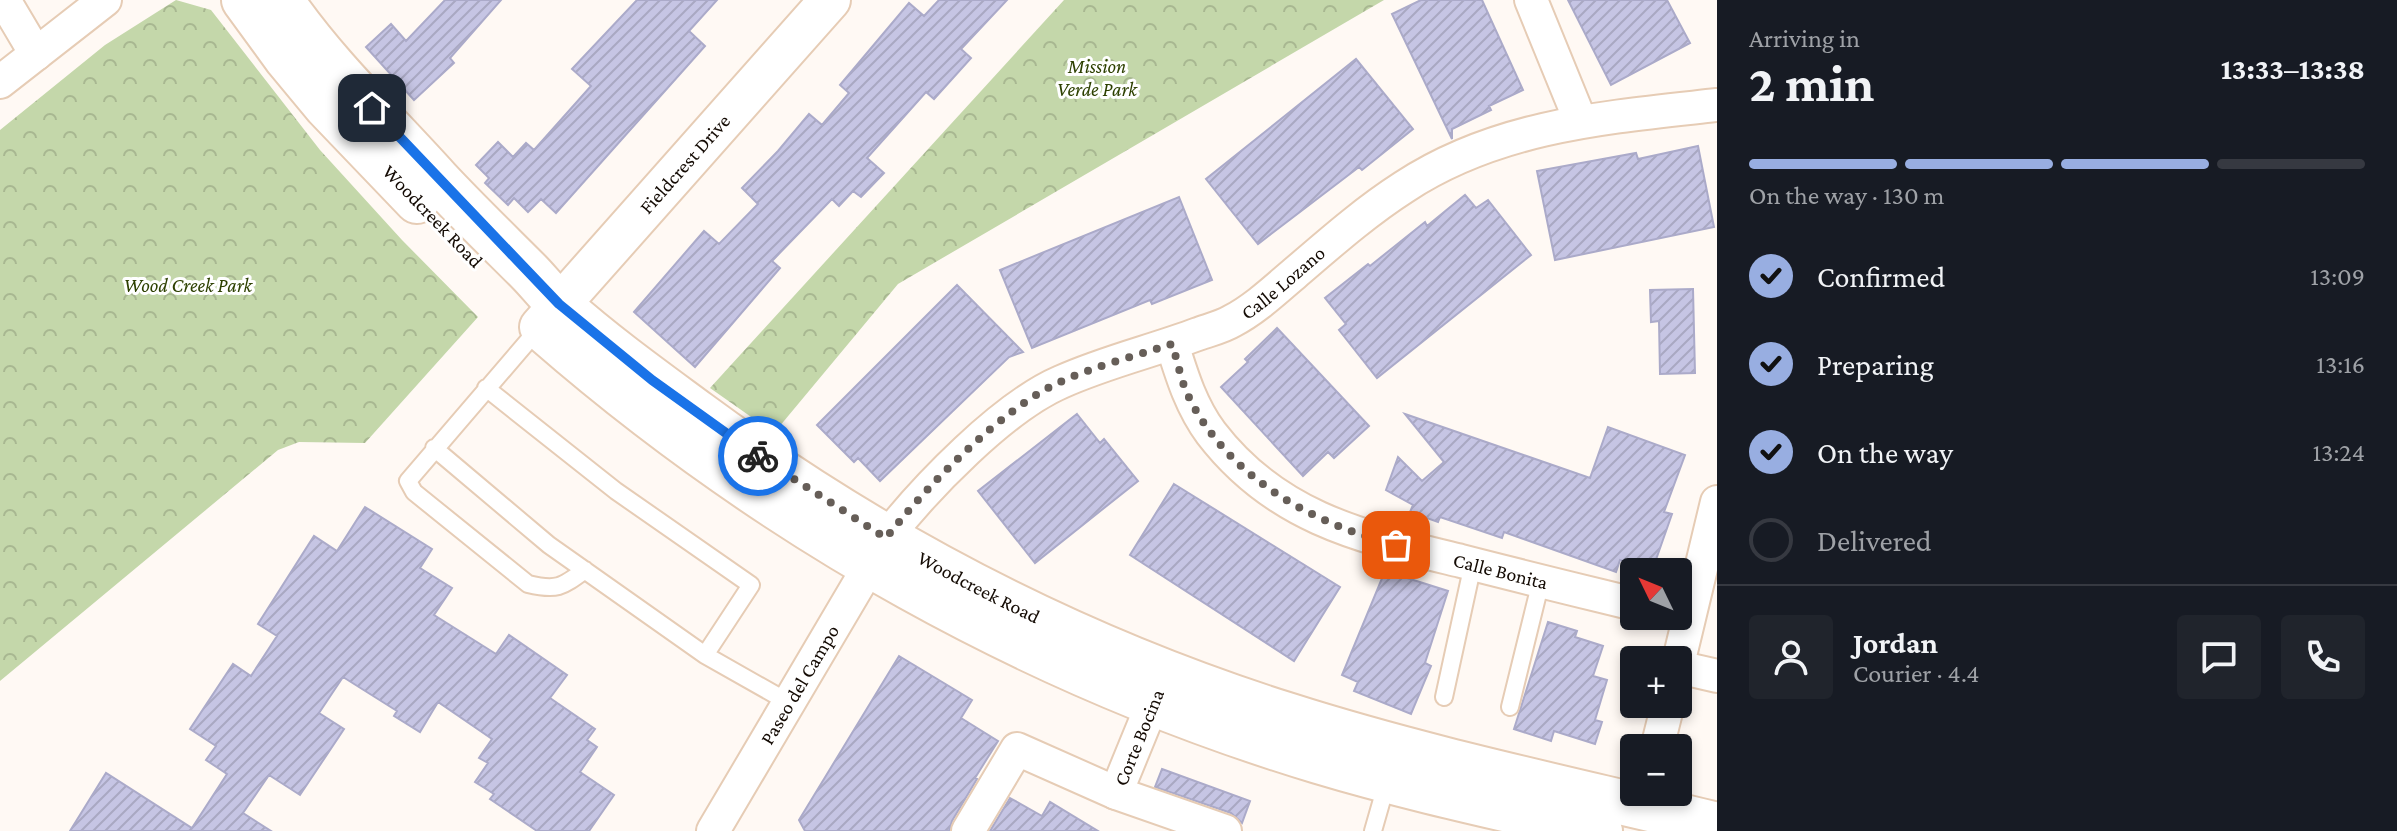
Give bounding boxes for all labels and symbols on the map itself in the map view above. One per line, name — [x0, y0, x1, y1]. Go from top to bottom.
park label: Mission Verde Park — [1057, 55, 1138, 100]
pin — [338, 74, 406, 142]
street label: Fieldcrest Drive — [635, 110, 735, 218]
street label: Woodcreek Road — [378, 160, 488, 272]
street label: Calle Lozano — [1237, 241, 1329, 324]
park label: Wood Creek Park — [124, 274, 253, 296]
courier — [718, 416, 798, 496]
pin — [1362, 511, 1430, 579]
street label: Woodcreek Road — [914, 546, 1044, 628]
street label: Calle Bonita — [1451, 549, 1550, 593]
north arrow — [1620, 558, 1692, 630]
street label: Paseo del Campo — [756, 621, 843, 748]
street label: Corte Bocina — [1109, 686, 1168, 789]

